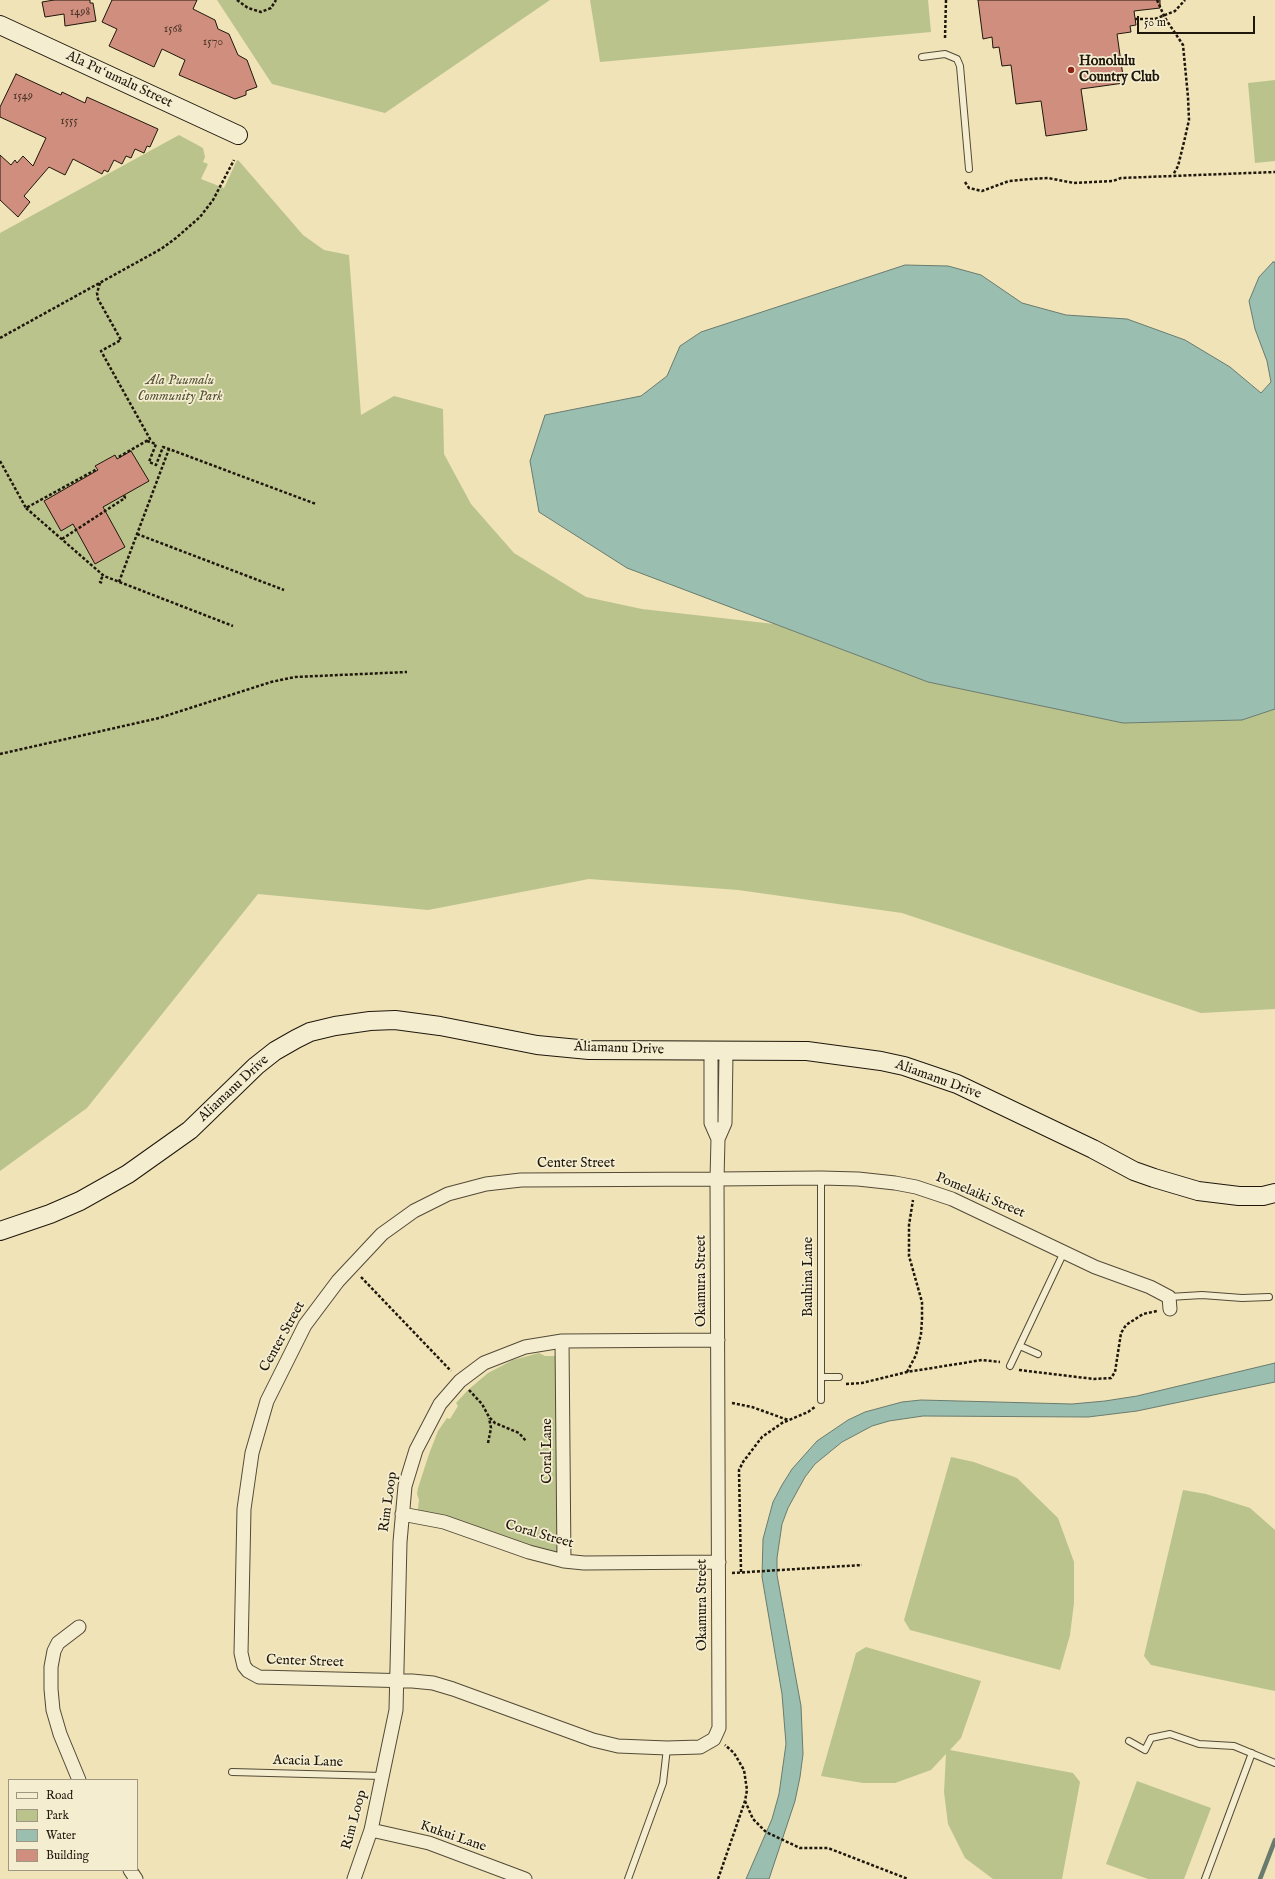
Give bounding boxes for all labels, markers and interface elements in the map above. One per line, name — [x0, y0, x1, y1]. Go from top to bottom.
house number: 1498 — [70, 6, 90, 20]
scale bar — [1139, 8, 1257, 34]
text: 50 m — [1144, 15, 1166, 30]
house number: 1568 — [164, 23, 182, 37]
house number: 1570 — [203, 36, 223, 50]
street label: Ala Puʻumalu Street — [63, 48, 175, 112]
place label: Honolulu Country Club — [1079, 54, 1160, 86]
marker: Honolulu Country Club — [1066, 65, 1076, 75]
house number: 1549 — [13, 90, 33, 104]
house number: 1555 — [60, 115, 78, 129]
park label: Ala Puumalu Community Park — [137, 373, 223, 406]
street label: Aliamanu Drive — [574, 1039, 664, 1059]
street label: Aliamanu Drive — [195, 1052, 273, 1126]
street label: Aliamanu Drive — [893, 1057, 983, 1103]
street label: Center Street — [537, 1156, 615, 1172]
street label: Pomelaiki Street — [933, 1170, 1027, 1222]
street label: Okamura Street — [694, 1235, 710, 1327]
street label: Bauhina Lane — [801, 1237, 817, 1317]
street label: Center Street — [257, 1299, 309, 1375]
street label: Coral Lane — [540, 1418, 556, 1484]
street label: Rim Loop — [376, 1471, 402, 1533]
street label: Coral Street — [503, 1517, 575, 1553]
street label: Okamura Street — [695, 1559, 711, 1651]
street label: Center Street — [266, 1652, 344, 1672]
street label: Acacia Lane — [273, 1752, 343, 1772]
legend — [8, 1779, 138, 1871]
text: Road — [46, 1788, 73, 1803]
street label: Rim Loop — [339, 1788, 371, 1852]
text: Park — [46, 1808, 69, 1823]
street label: Kukui Lane — [418, 1818, 488, 1856]
text: Water — [46, 1828, 76, 1843]
text: Building — [46, 1848, 89, 1863]

